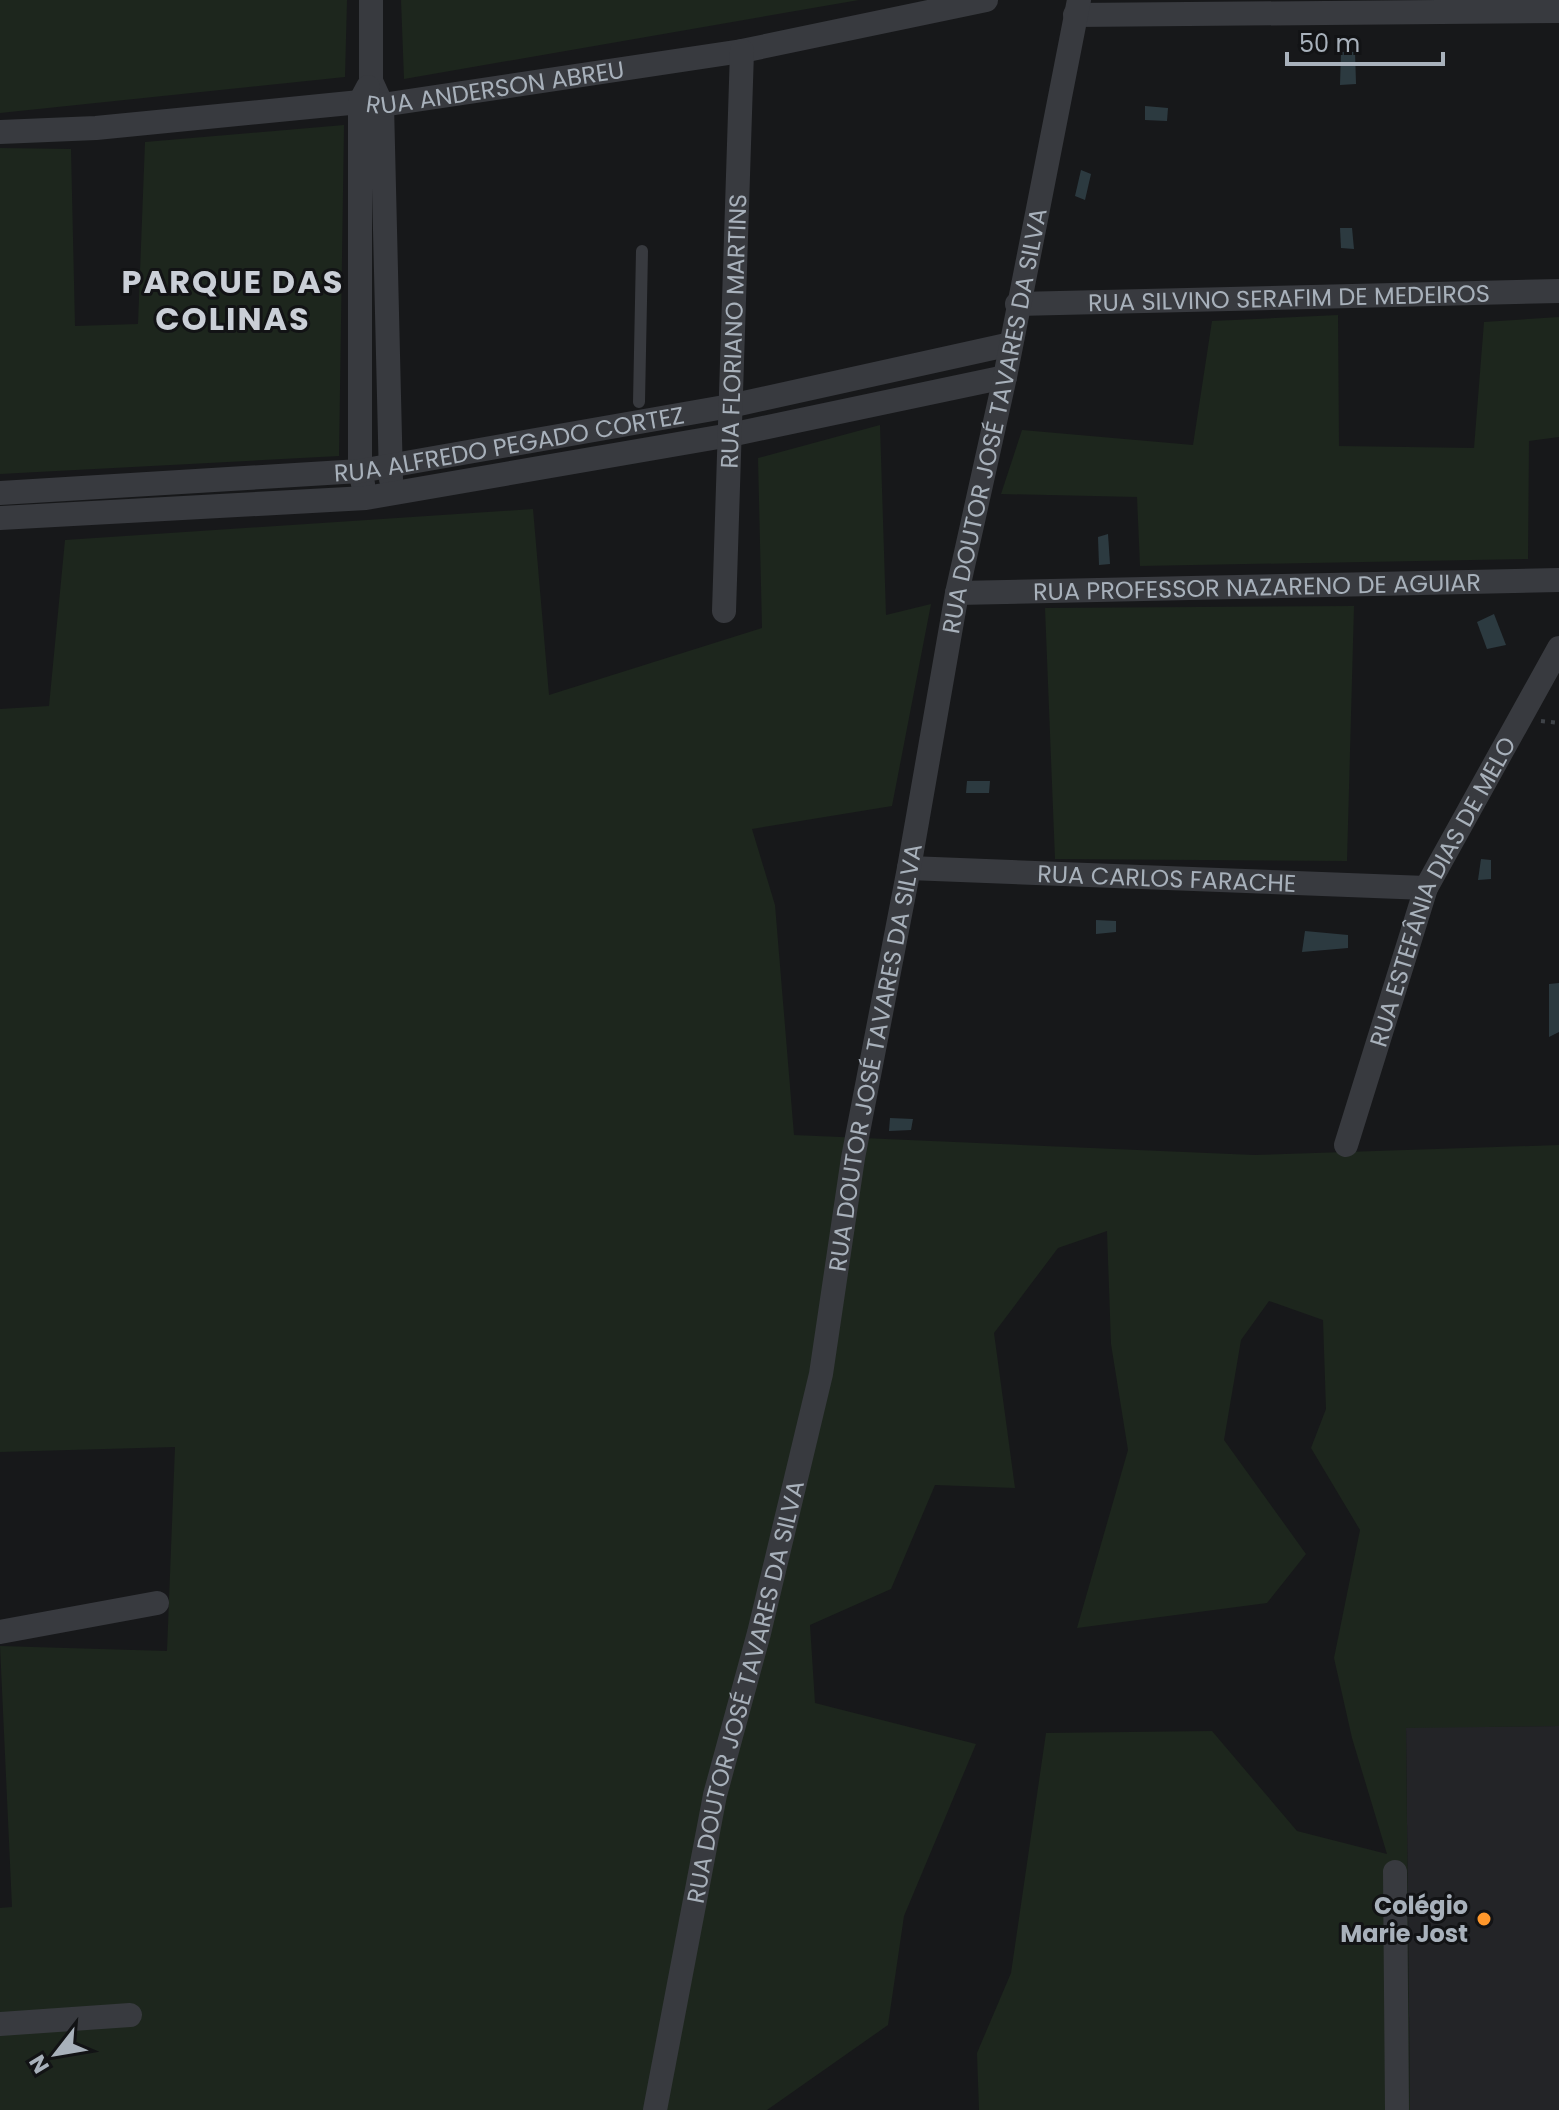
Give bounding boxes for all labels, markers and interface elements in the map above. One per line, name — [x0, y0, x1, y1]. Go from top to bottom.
scale bar — [1287, 16, 1443, 66]
text: 50 m — [1299, 27, 1360, 60]
street label: RUA ANDERSON ABREU — [364, 52, 626, 122]
street label: RUA FLORIANO MARTINS — [712, 193, 754, 469]
street label: RUA DOUTOR JOSÉ TAVARES DA SILVA — [934, 205, 1054, 636]
district label: PARQUE DAS COLINAS — [122, 259, 344, 341]
street label: RUA SILVINO SERAFIM DE MEDEIROS — [1088, 276, 1490, 319]
street label: RUA ALFREDO PEGADO CORTEZ — [333, 398, 687, 489]
street label: RUA PROFESSOR NAZARENO DE AGUIAR — [1033, 565, 1481, 608]
street label: RUA ESTEFÂNIA DIAS DE MELO — [1361, 730, 1523, 1051]
street label: RUA DOUTOR JOSÉ TAVARES DA SILVA — [820, 841, 929, 1273]
street label: RUA CARLOS FARACHE — [1037, 856, 1297, 899]
street label: RUA DOUTOR JOSÉ TAVARES DA SILVA — [678, 1477, 811, 1906]
place label: Colégio Marie Jost — [1340, 1889, 1468, 1950]
marker: Colégio Marie Jost — [1475, 1910, 1493, 1928]
north arrow — [16, 2014, 96, 2094]
text: N — [22, 2049, 57, 2079]

